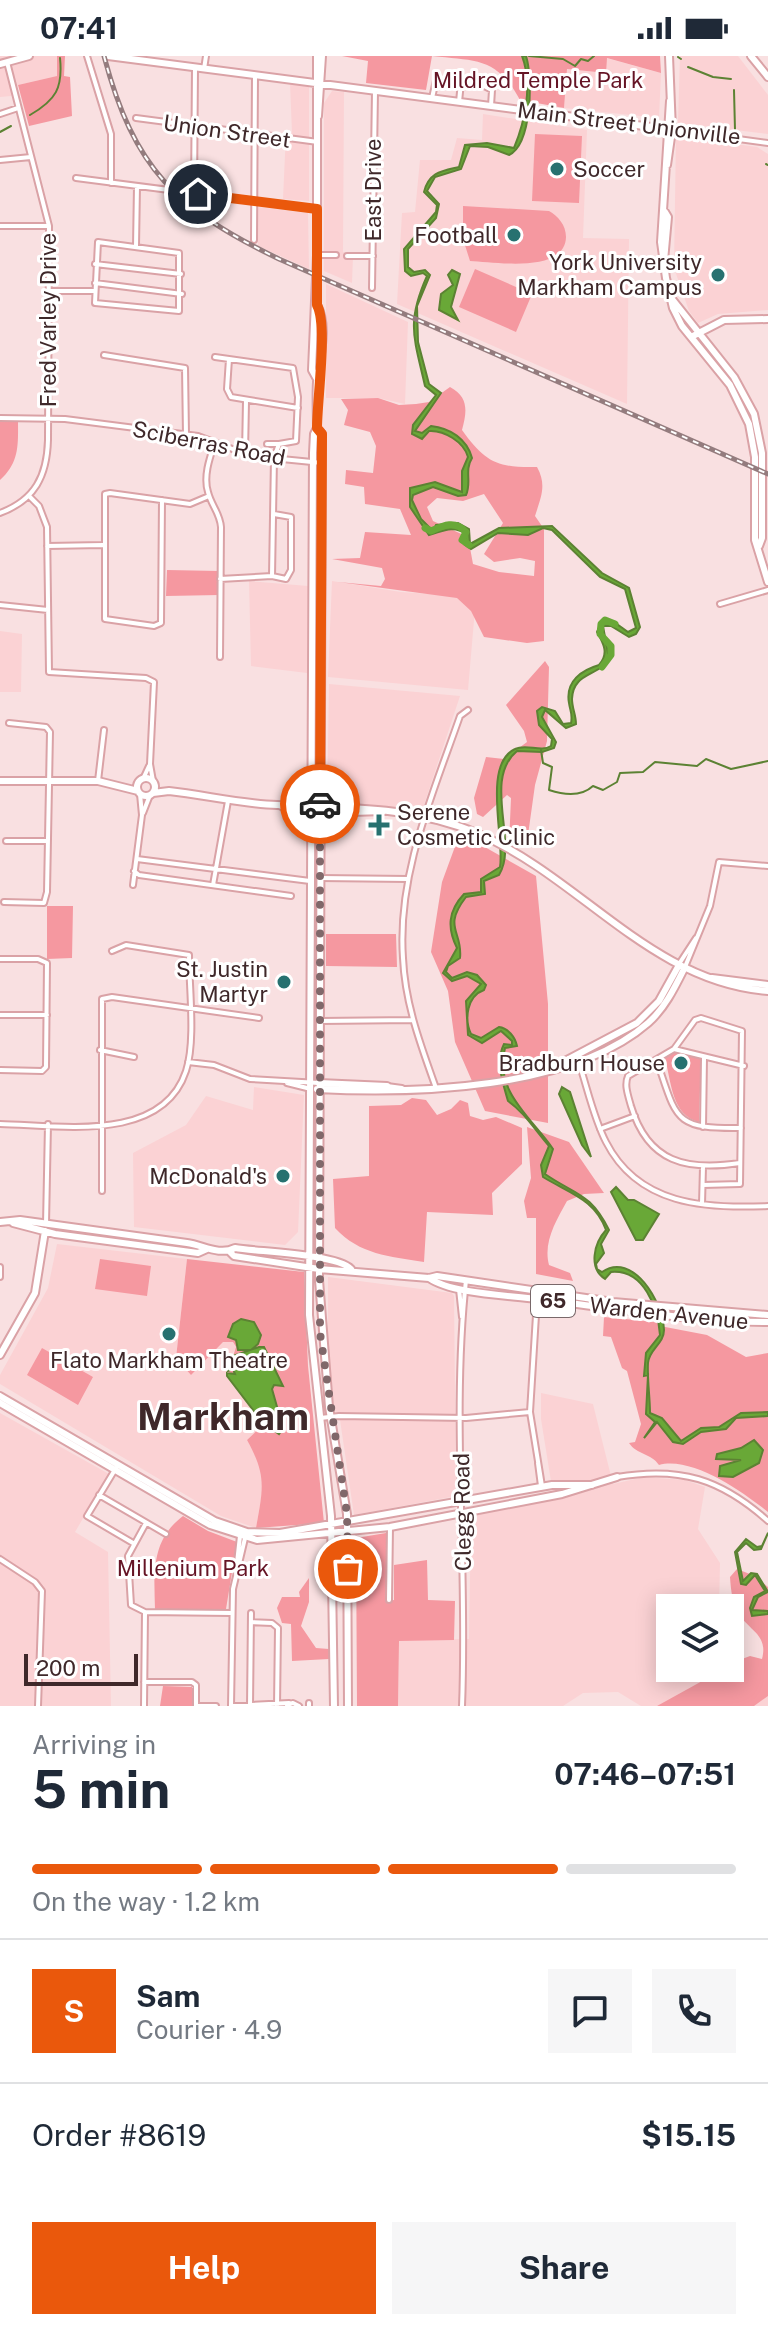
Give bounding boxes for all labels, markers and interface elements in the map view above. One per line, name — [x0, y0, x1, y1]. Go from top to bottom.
text: 07:41 — [40, 10, 118, 46]
park label: Mildred Temple Park — [433, 67, 643, 93]
street label: Main Street Unionville — [516, 96, 742, 150]
street label: Union Street — [162, 109, 292, 153]
street label: East Drive — [360, 139, 386, 242]
place label: Soccer — [573, 156, 645, 182]
pin — [164, 160, 232, 228]
marker: Soccer — [548, 160, 566, 178]
icon: home — [176, 172, 220, 216]
place label: Football — [414, 222, 498, 248]
marker: Football — [505, 226, 523, 244]
street label: Fred Varley Drive — [35, 233, 61, 407]
place label: York University Markham Campus — [517, 249, 702, 300]
marker: York University Markham Campus — [709, 266, 727, 284]
street label: Sciberras Road — [130, 415, 288, 471]
courier — [280, 764, 360, 844]
icon: car — [298, 782, 342, 826]
place label: Serene Cosmetic Clinic — [397, 799, 555, 850]
marker: Serene Cosmetic Clinic — [368, 814, 390, 836]
place label: St. Justin Martyr — [176, 956, 268, 1007]
marker: St. Justin Martyr — [275, 973, 293, 991]
place label: Bradburn House — [499, 1050, 665, 1076]
marker: Bradburn House — [672, 1054, 690, 1072]
place label: McDonald's — [149, 1163, 267, 1189]
marker: McDonald's — [274, 1167, 292, 1185]
road number: 65 — [531, 1285, 575, 1317]
street label: Warden Avenue — [588, 1292, 750, 1334]
marker: Flato Markham Theatre — [160, 1325, 178, 1343]
place label: Flato Markham Theatre — [50, 1347, 288, 1373]
district label: Markham — [137, 1394, 309, 1439]
street label: Clegg Road — [448, 1453, 476, 1571]
pin — [314, 1535, 382, 1603]
icon: bag — [326, 1547, 370, 1591]
park label: Millenium Park — [117, 1555, 269, 1581]
map controls — [656, 1594, 744, 1682]
button: layers — [656, 1594, 744, 1682]
scale bar — [24, 1650, 138, 1686]
text: 200 m — [36, 1655, 100, 1681]
text: Arriving in — [32, 1729, 156, 1760]
text: 07:46–07:51 — [554, 1756, 736, 1792]
text: 5 min — [32, 1759, 170, 1820]
text: On the way · 1.2 km — [32, 1886, 260, 1917]
button: chat — [548, 1969, 632, 2053]
button: phone — [652, 1969, 736, 2053]
text: Sam — [136, 1978, 200, 2014]
text: S — [64, 1993, 84, 2029]
text: Courier · 4.9 — [136, 2014, 282, 2045]
text: Order #8619 — [32, 2117, 206, 2153]
text: $15.15 — [641, 2117, 736, 2153]
button: Help — [32, 2222, 376, 2314]
button: Share — [392, 2222, 736, 2314]

